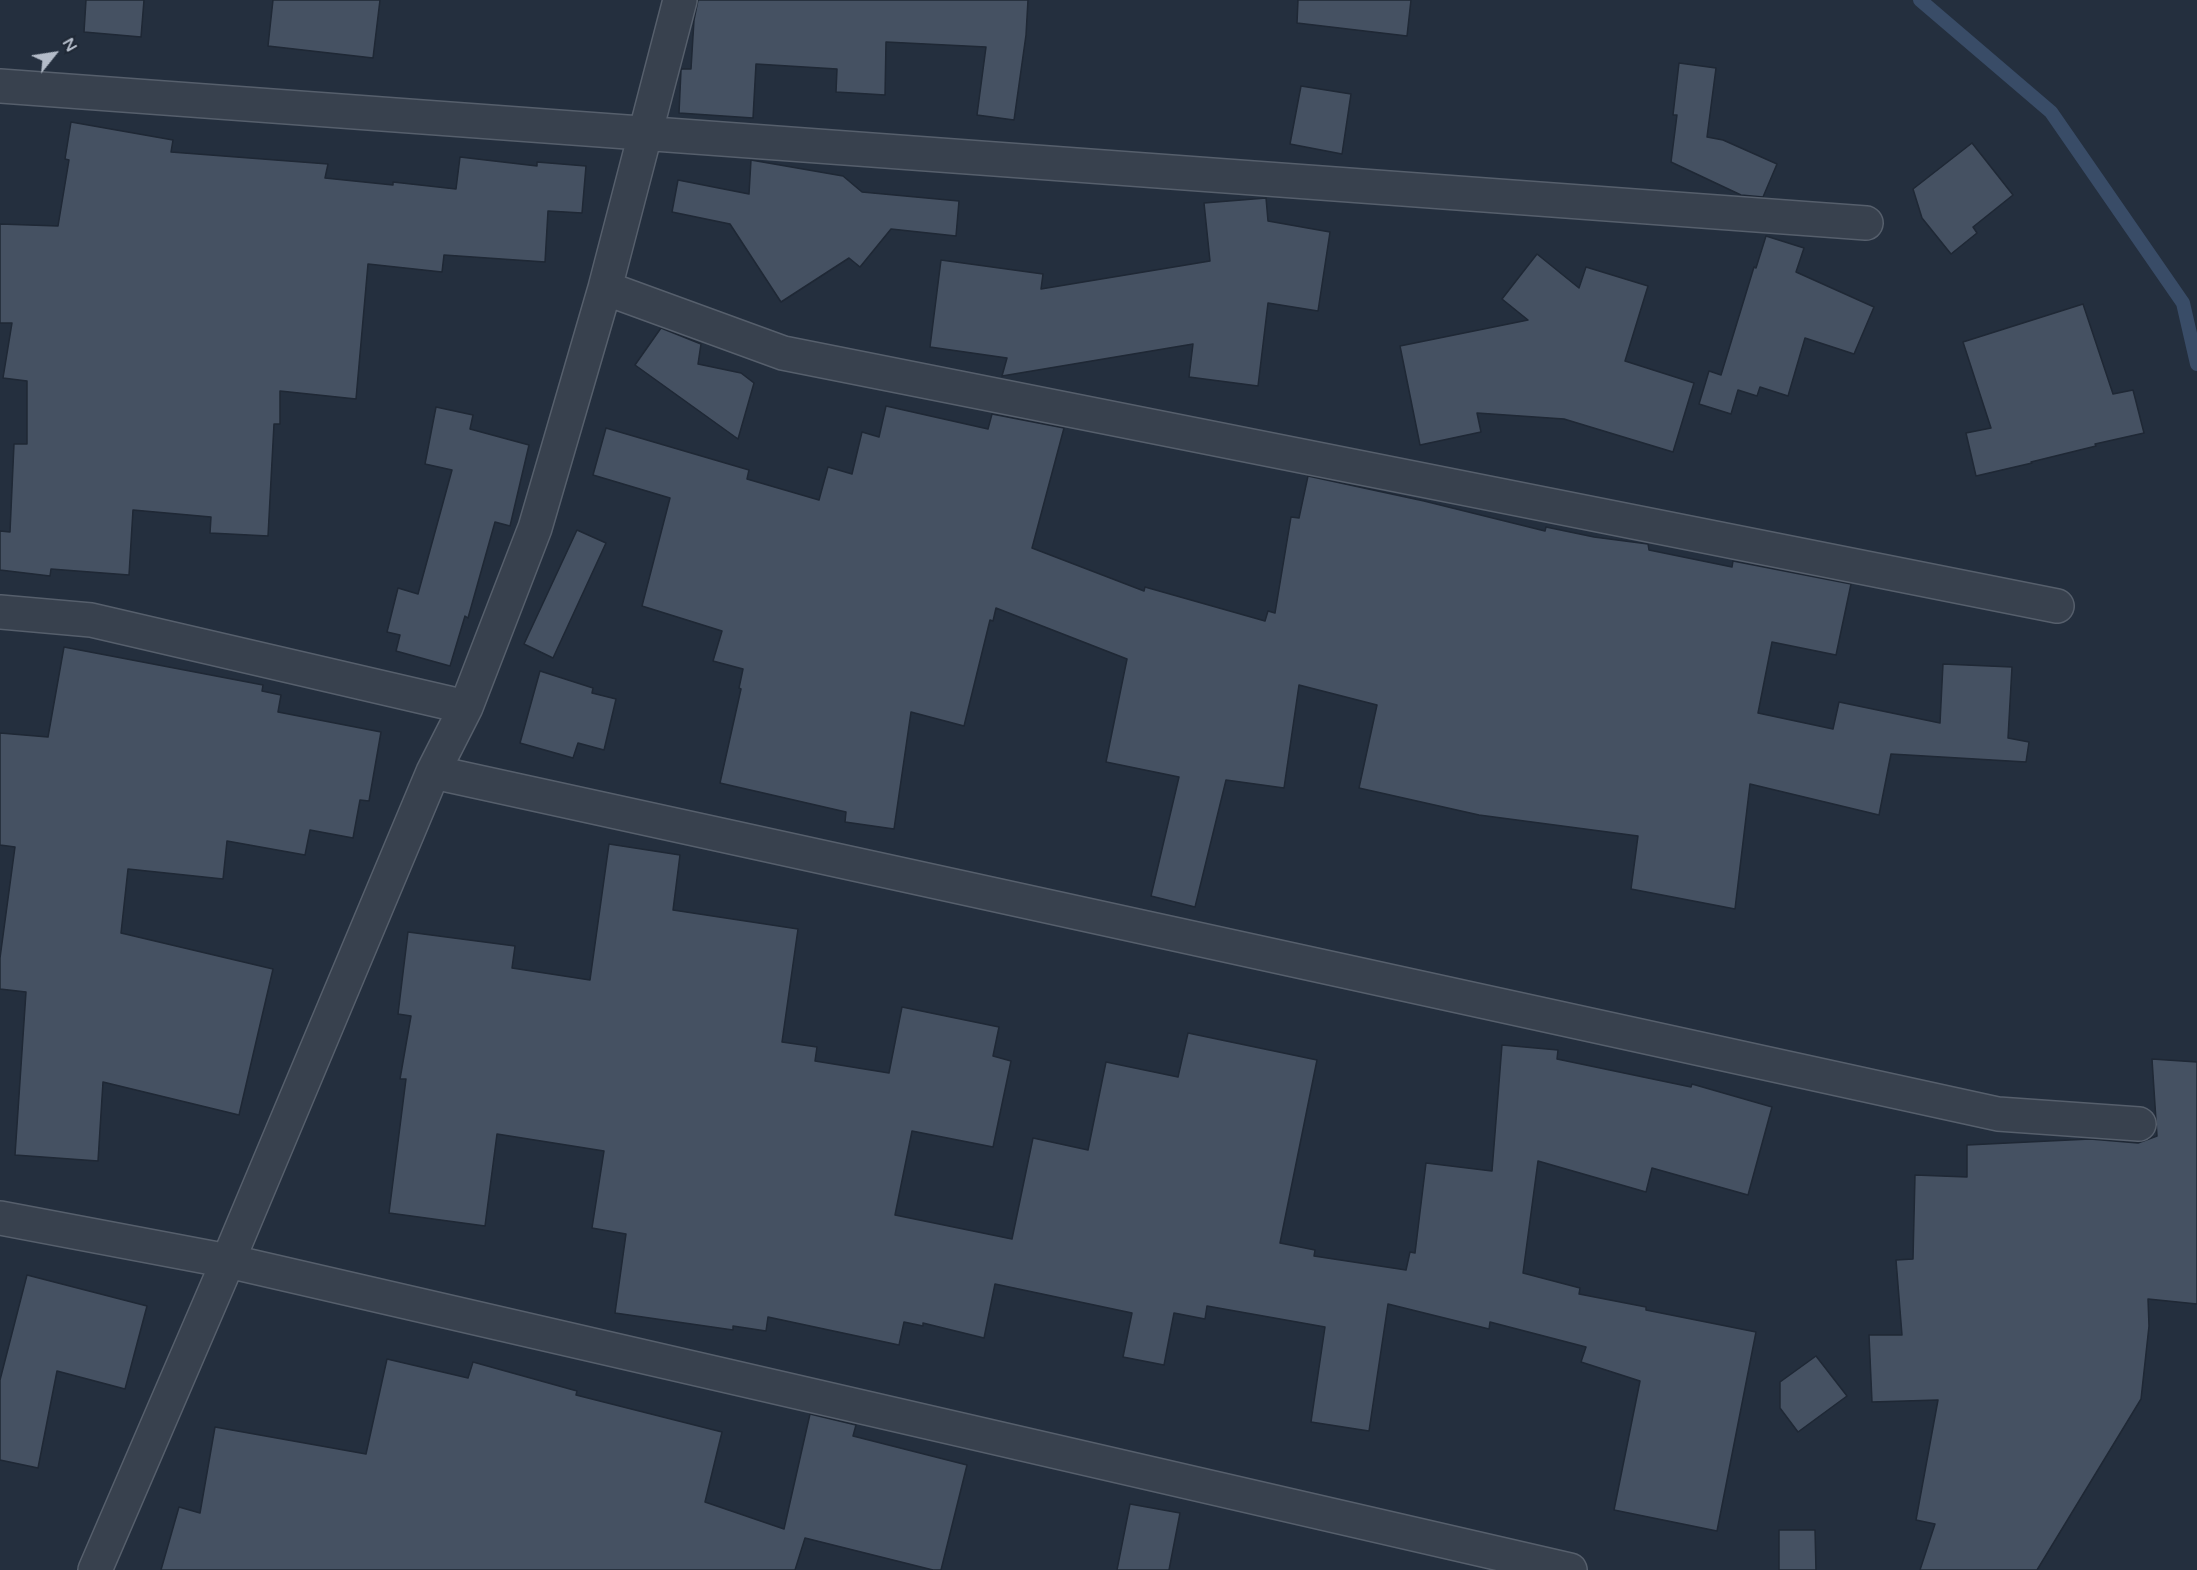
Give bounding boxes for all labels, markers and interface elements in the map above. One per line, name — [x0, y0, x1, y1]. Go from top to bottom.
north arrow — [24, 24, 84, 84]
text: N — [58, 34, 81, 56]

